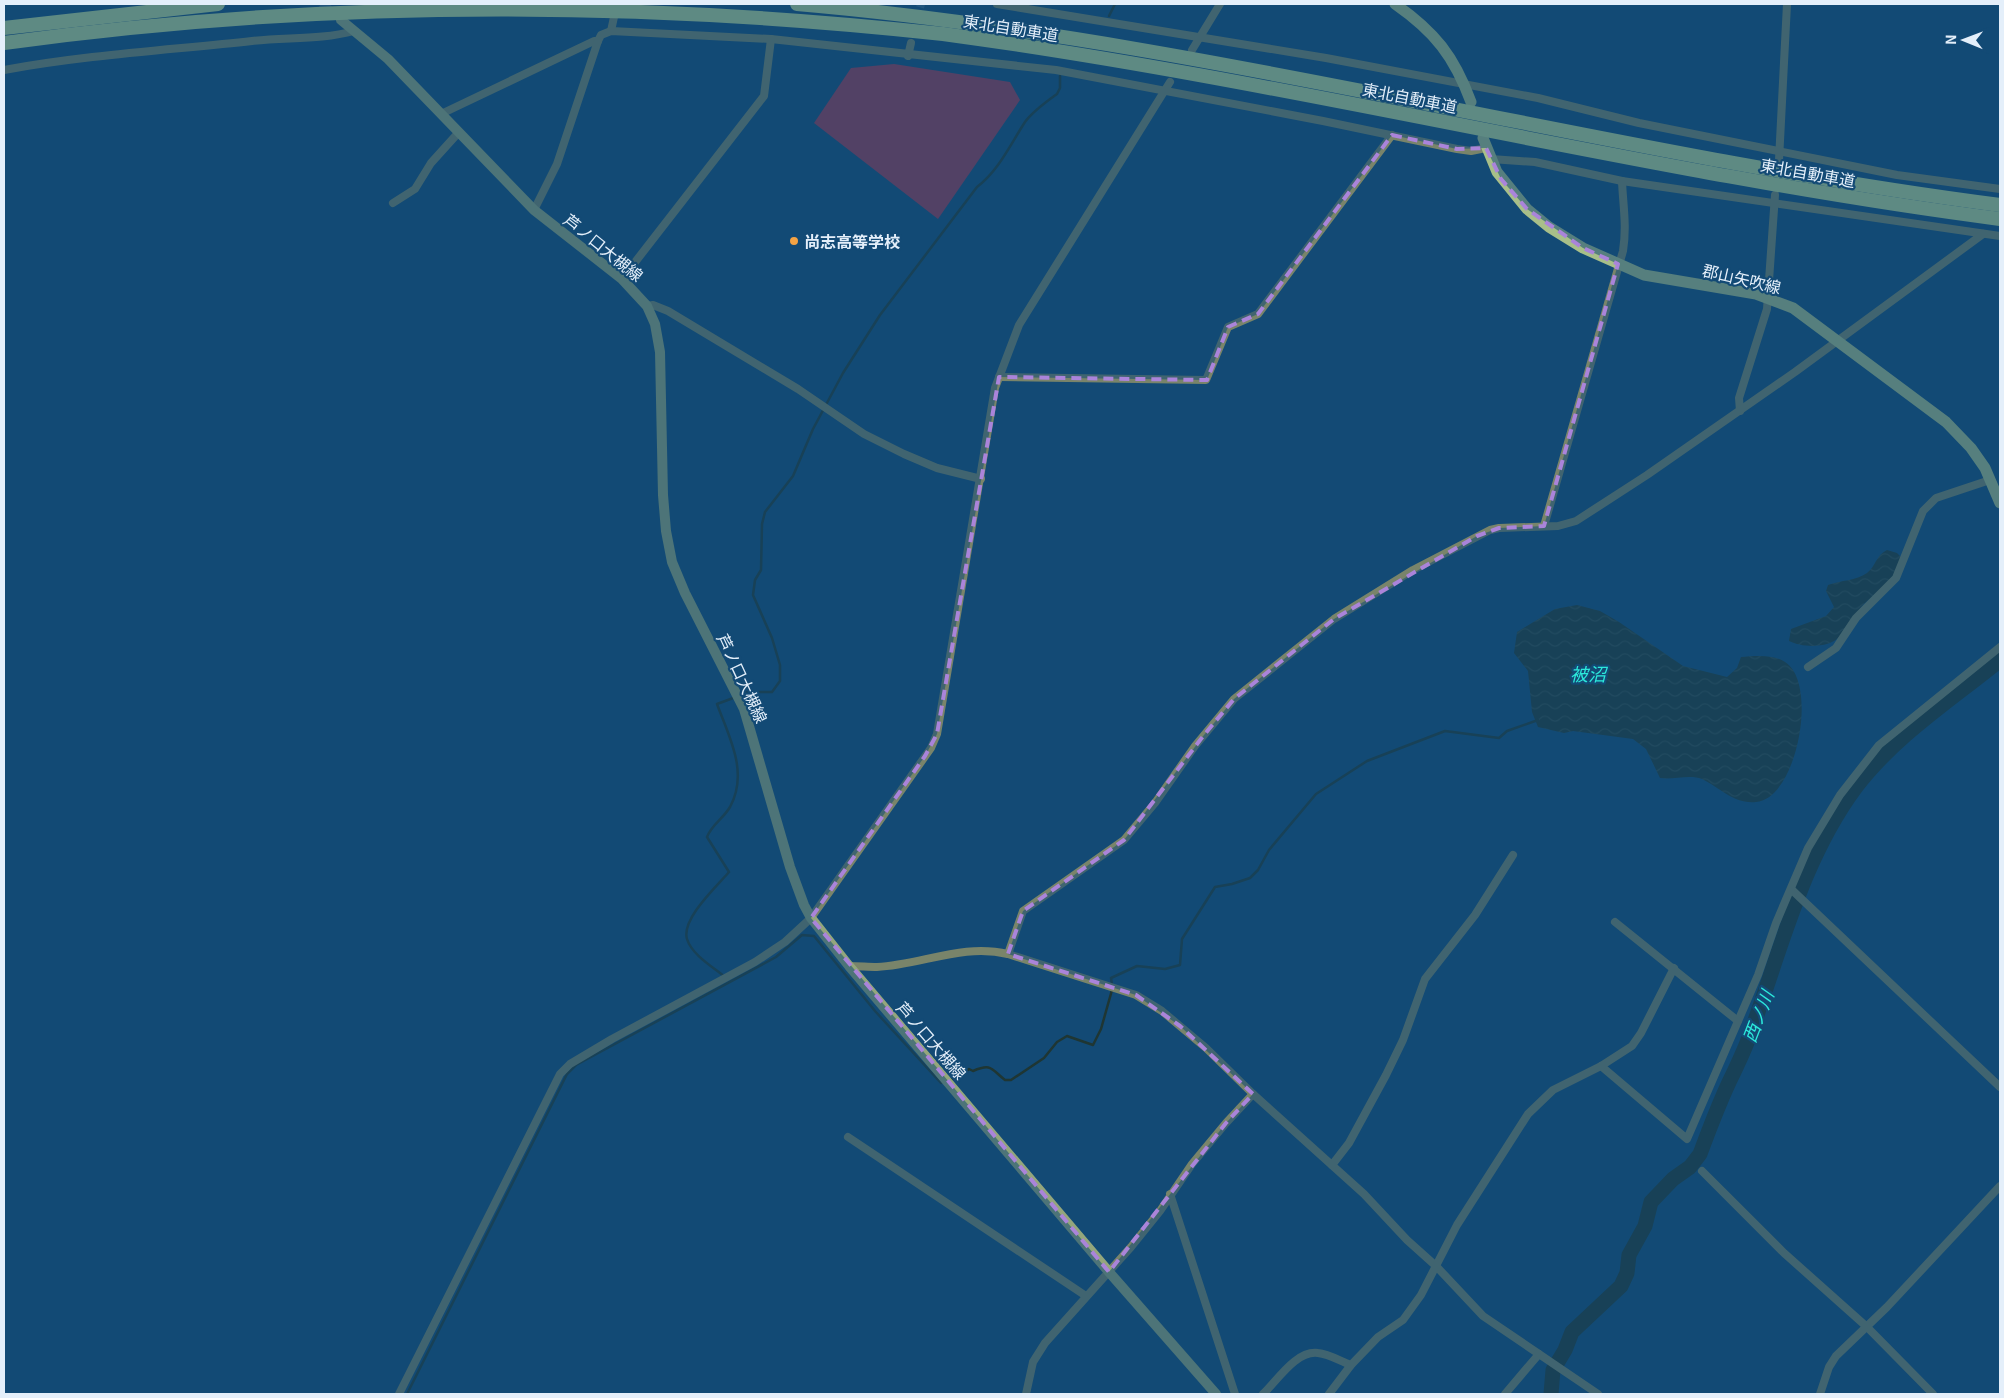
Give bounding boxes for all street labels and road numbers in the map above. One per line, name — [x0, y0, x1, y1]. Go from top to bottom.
street label: 東北自動車道 — [962, 8, 1060, 46]
street label: 東北自動車道 — [1361, 76, 1459, 118]
street label: 東北自動車道 — [1759, 152, 1857, 192]
street label: 芦ノ口大槻線 — [559, 207, 649, 287]
street label: 郡山矢吹線 — [1700, 257, 1784, 299]
street label: 芦ノ口大槻線 — [712, 629, 774, 727]
street label: 芦ノ口大槻線 — [891, 996, 973, 1084]

